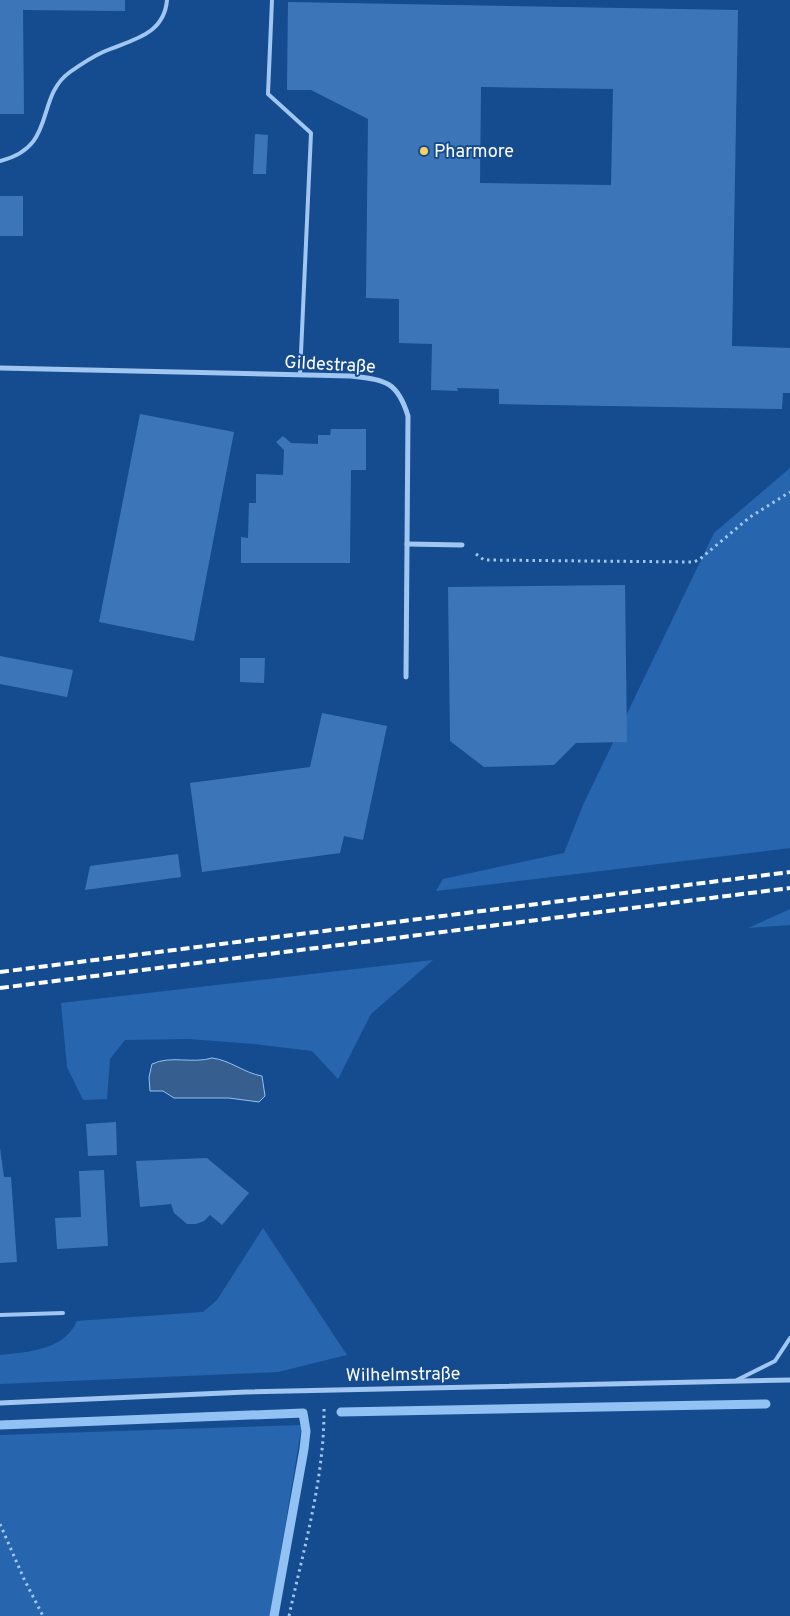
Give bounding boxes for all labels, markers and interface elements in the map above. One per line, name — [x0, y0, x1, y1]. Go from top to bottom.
place label: Pharmore — [434, 141, 514, 164]
marker: Pharmore — [418, 145, 430, 157]
street label: Gildestraße — [284, 352, 376, 379]
street label: Wilhelmstraße — [346, 1363, 460, 1388]

